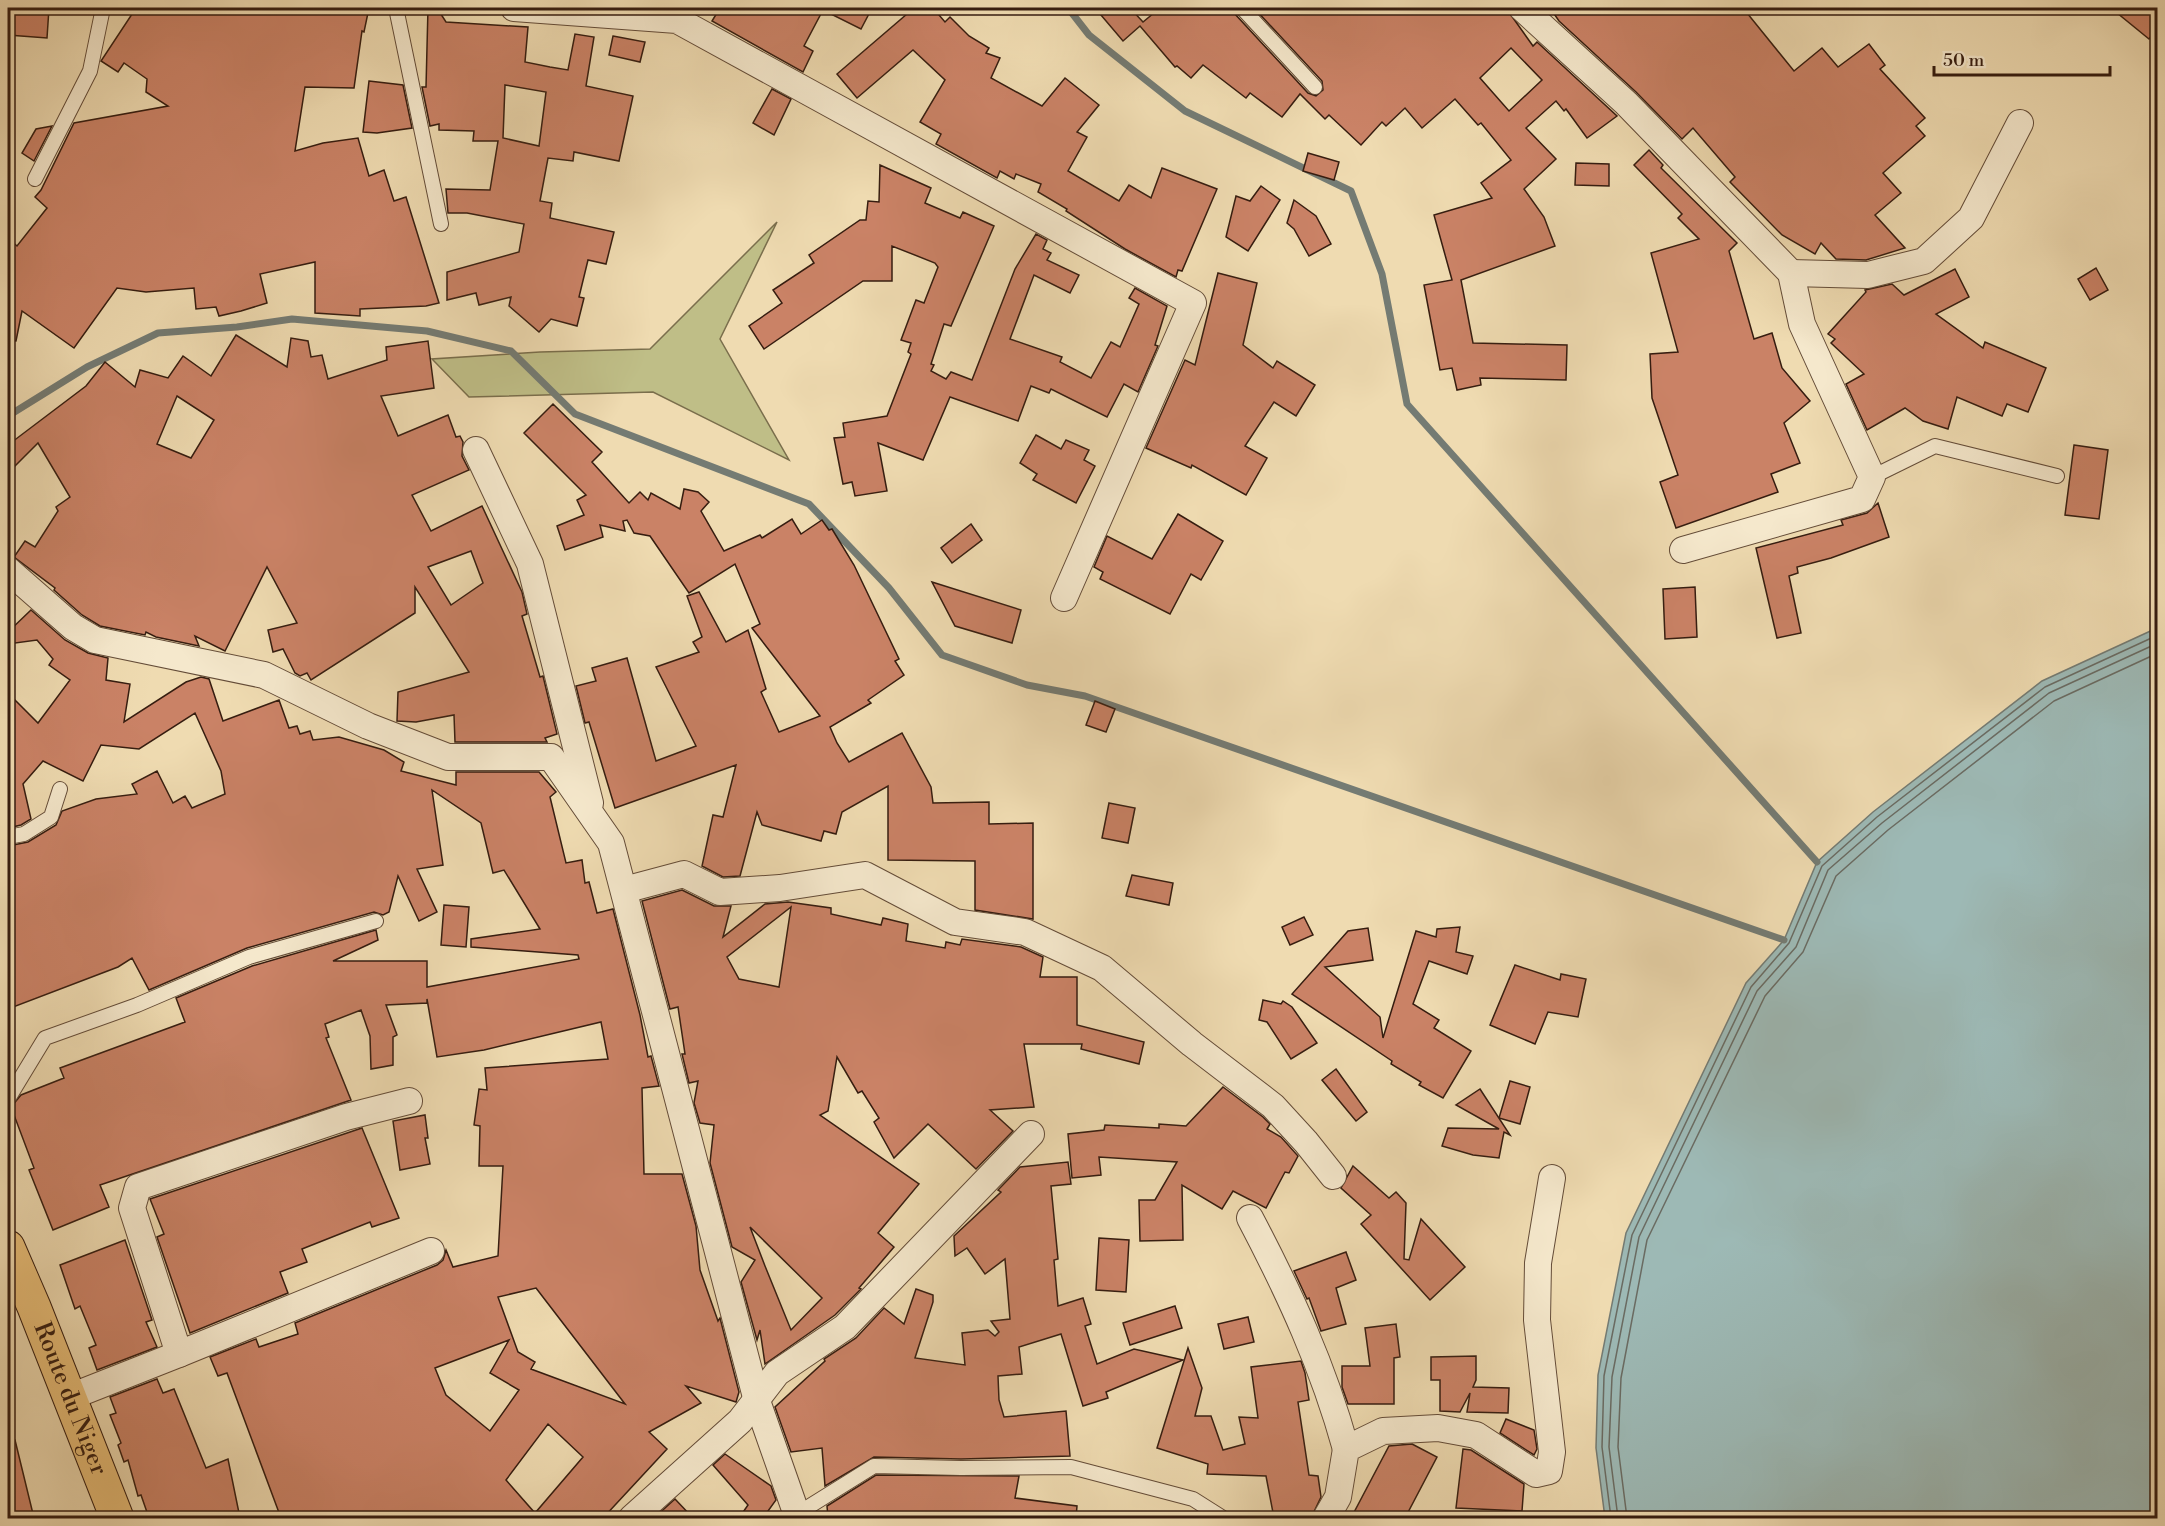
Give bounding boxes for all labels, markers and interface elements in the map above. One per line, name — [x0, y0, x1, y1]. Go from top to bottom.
scale bar — [1934, 39, 2110, 77]
text: 50 m — [1943, 49, 1985, 72]
street label: Route du Niger — [27, 1318, 114, 1479]

